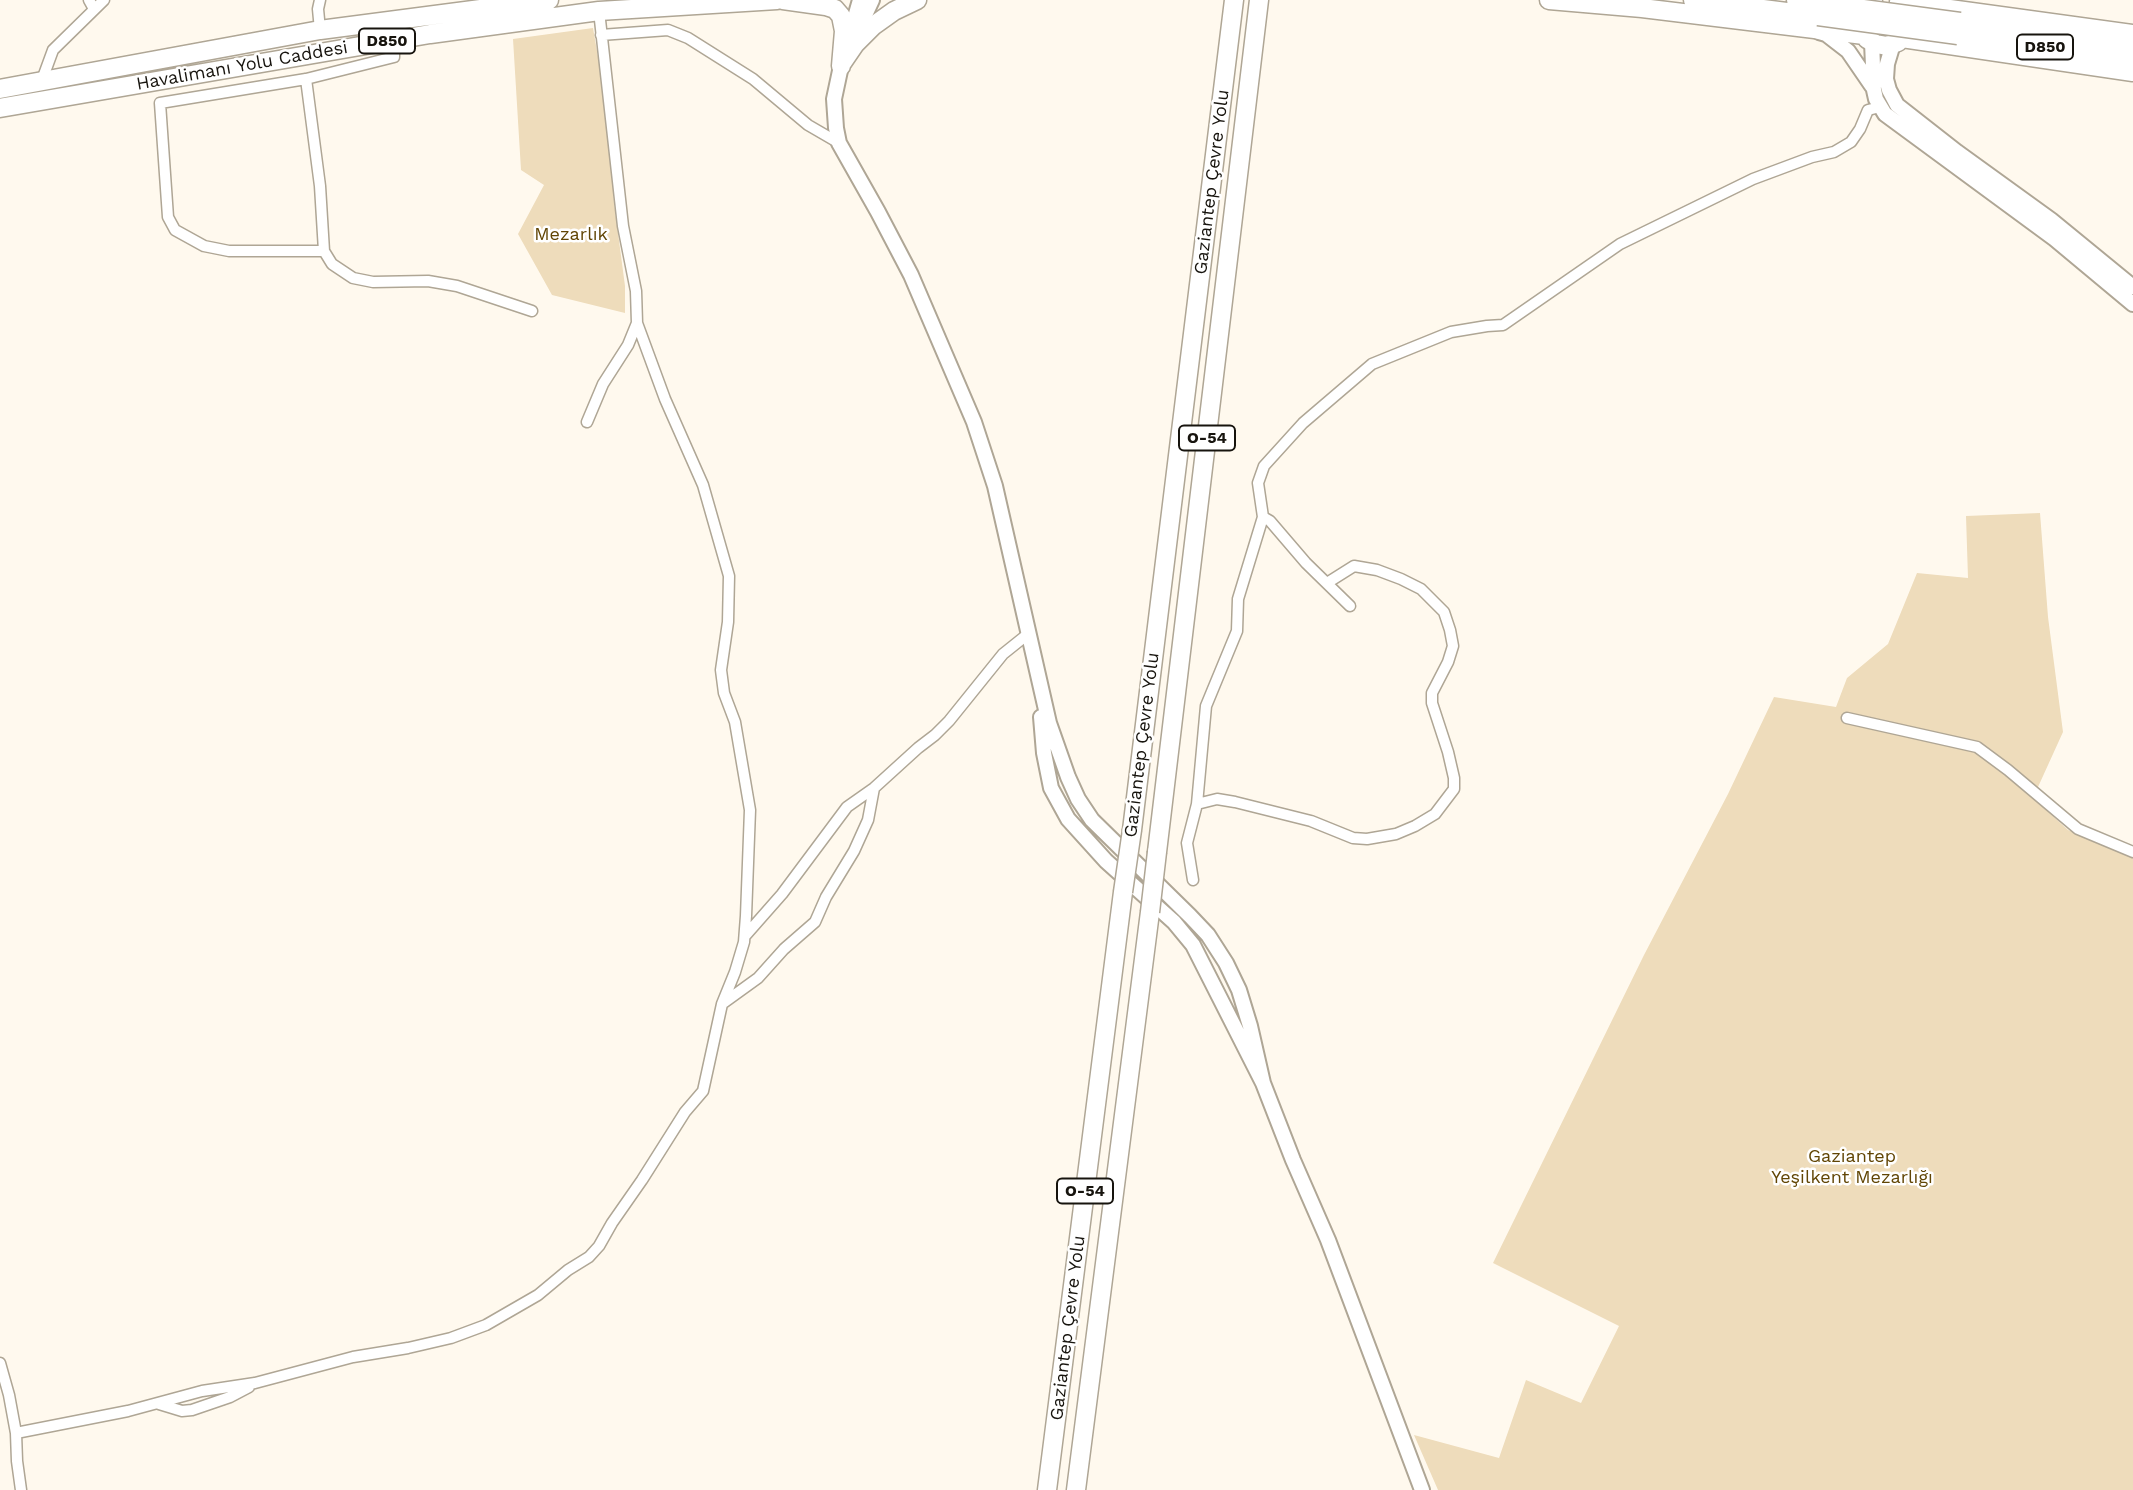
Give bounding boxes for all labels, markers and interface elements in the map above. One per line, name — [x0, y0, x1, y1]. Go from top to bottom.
road number: D850 — [359, 28, 415, 54]
road number: D850 — [2017, 34, 2073, 60]
street label: Havalimanı Yolu Caddesi — [135, 37, 349, 95]
street label: Gaziantep Çevre Yolu — [1190, 88, 1234, 276]
park label: Mezarlık — [534, 224, 608, 246]
road number: O-54 — [1179, 426, 1235, 450]
street label: Gaziantep Çevre Yolu — [1120, 651, 1164, 839]
park label: Gaziantep Yeşilkent Mezarlığı — [1771, 1146, 1933, 1188]
road number: O-54 — [1057, 1178, 1113, 1204]
street label: Gaziantep Çevre Yolu — [1046, 1234, 1090, 1422]

